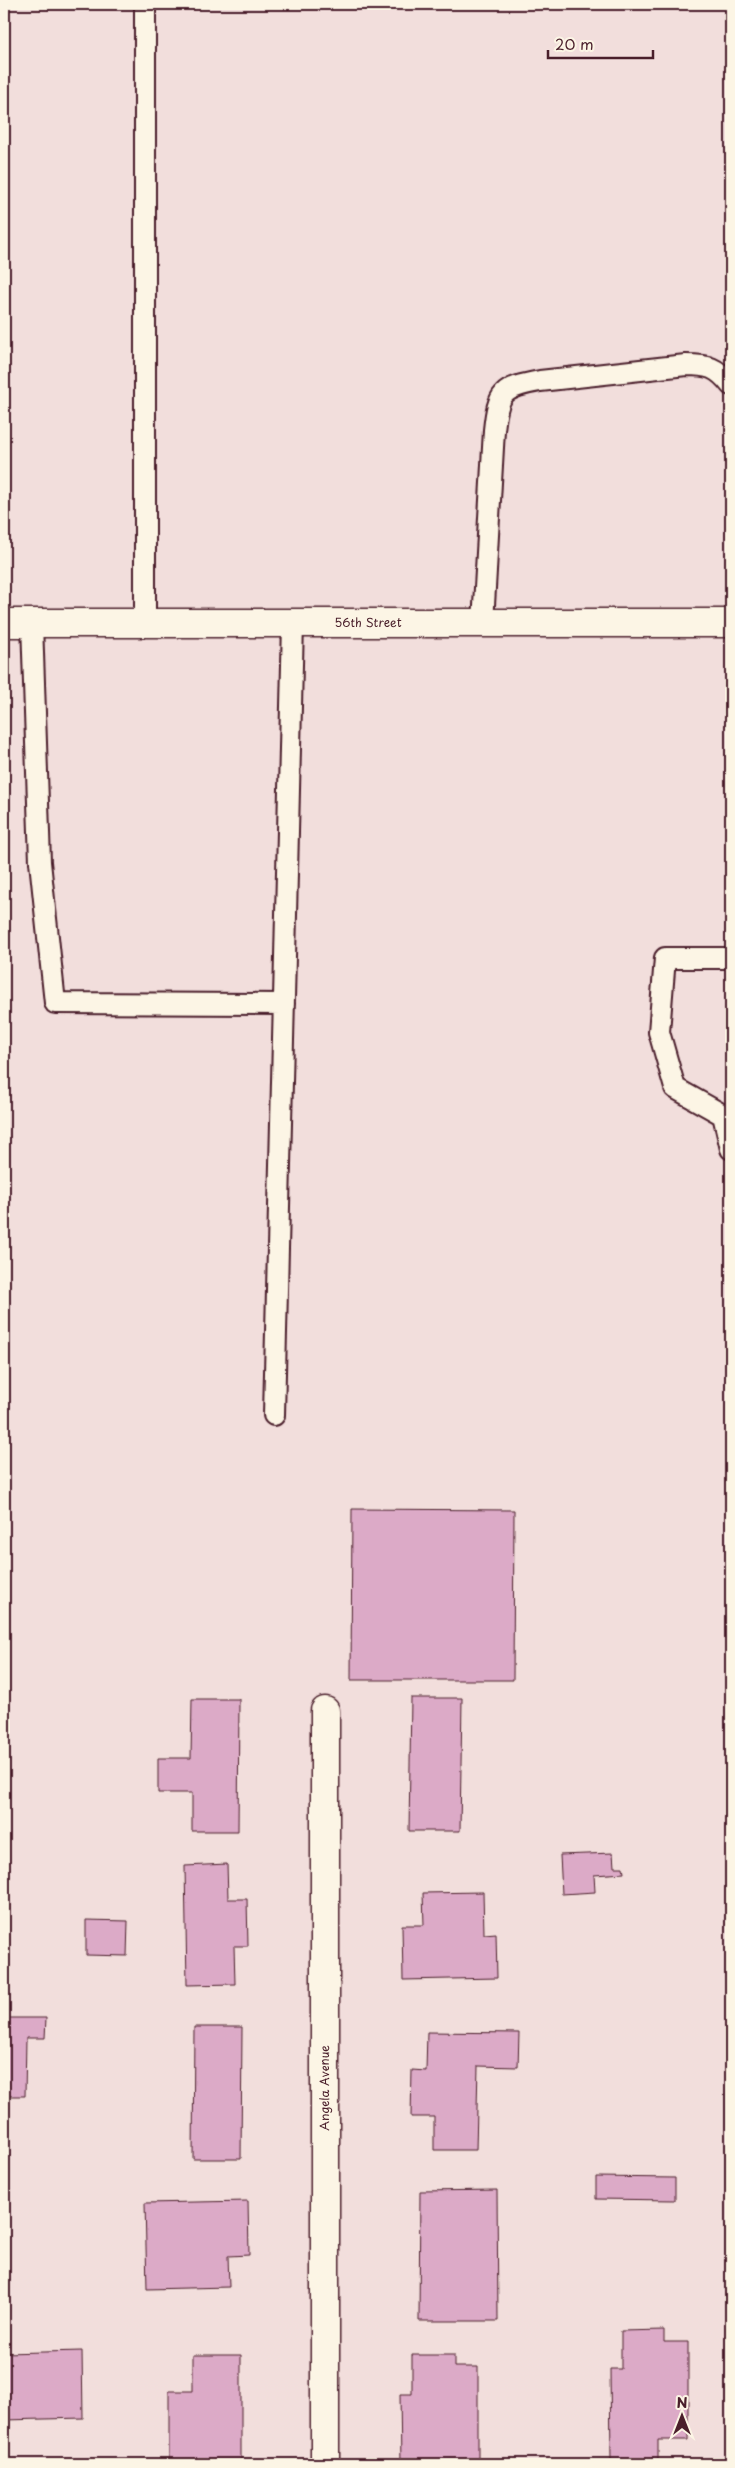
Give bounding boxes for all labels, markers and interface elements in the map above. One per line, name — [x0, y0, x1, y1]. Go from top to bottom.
scale bar — [548, 28, 652, 60]
text: 20 m — [555, 32, 594, 55]
street label: 56th Street — [334, 613, 402, 631]
street label: Angela Avenue — [315, 2045, 333, 2131]
north arrow — [658, 2390, 708, 2440]
text: N — [676, 2392, 688, 2413]

